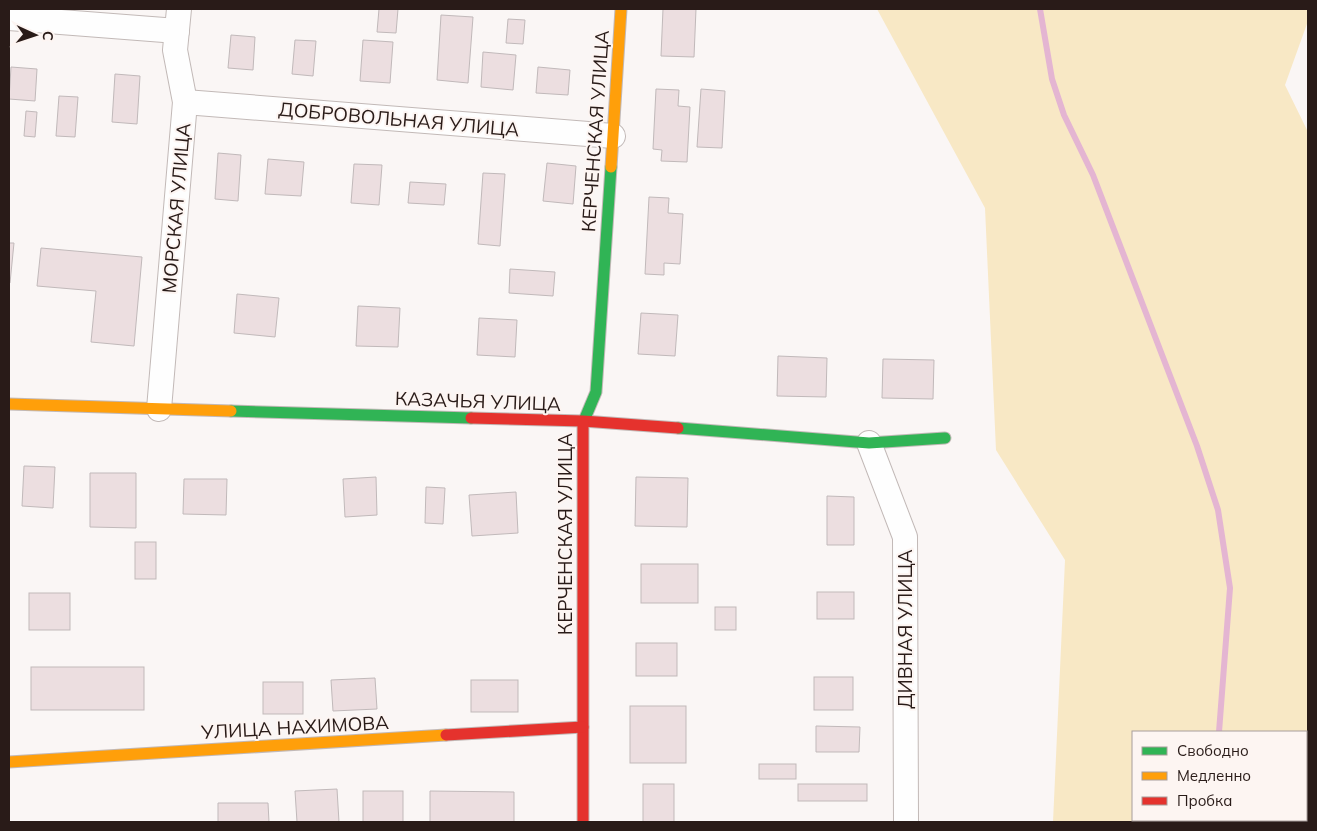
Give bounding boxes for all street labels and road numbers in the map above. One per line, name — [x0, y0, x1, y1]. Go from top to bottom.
street label: КЕРЧЕНСКАЯ УЛИЦА — [576, 29, 614, 233]
street label: ДОБРОВОЛЬНАЯ УЛИЦА — [278, 97, 520, 141]
street label: МОРСКАЯ УЛИЦА — [157, 122, 195, 294]
street label: КАЗАЧЬЯ УЛИЦА — [395, 386, 561, 416]
street label: КЕРЧЕНСКАЯ УЛИЦА — [553, 433, 577, 635]
street label: ДИВНАЯ УЛИЦА — [893, 549, 917, 709]
street label: УЛИЦА НАХИМОВА — [200, 710, 390, 744]

